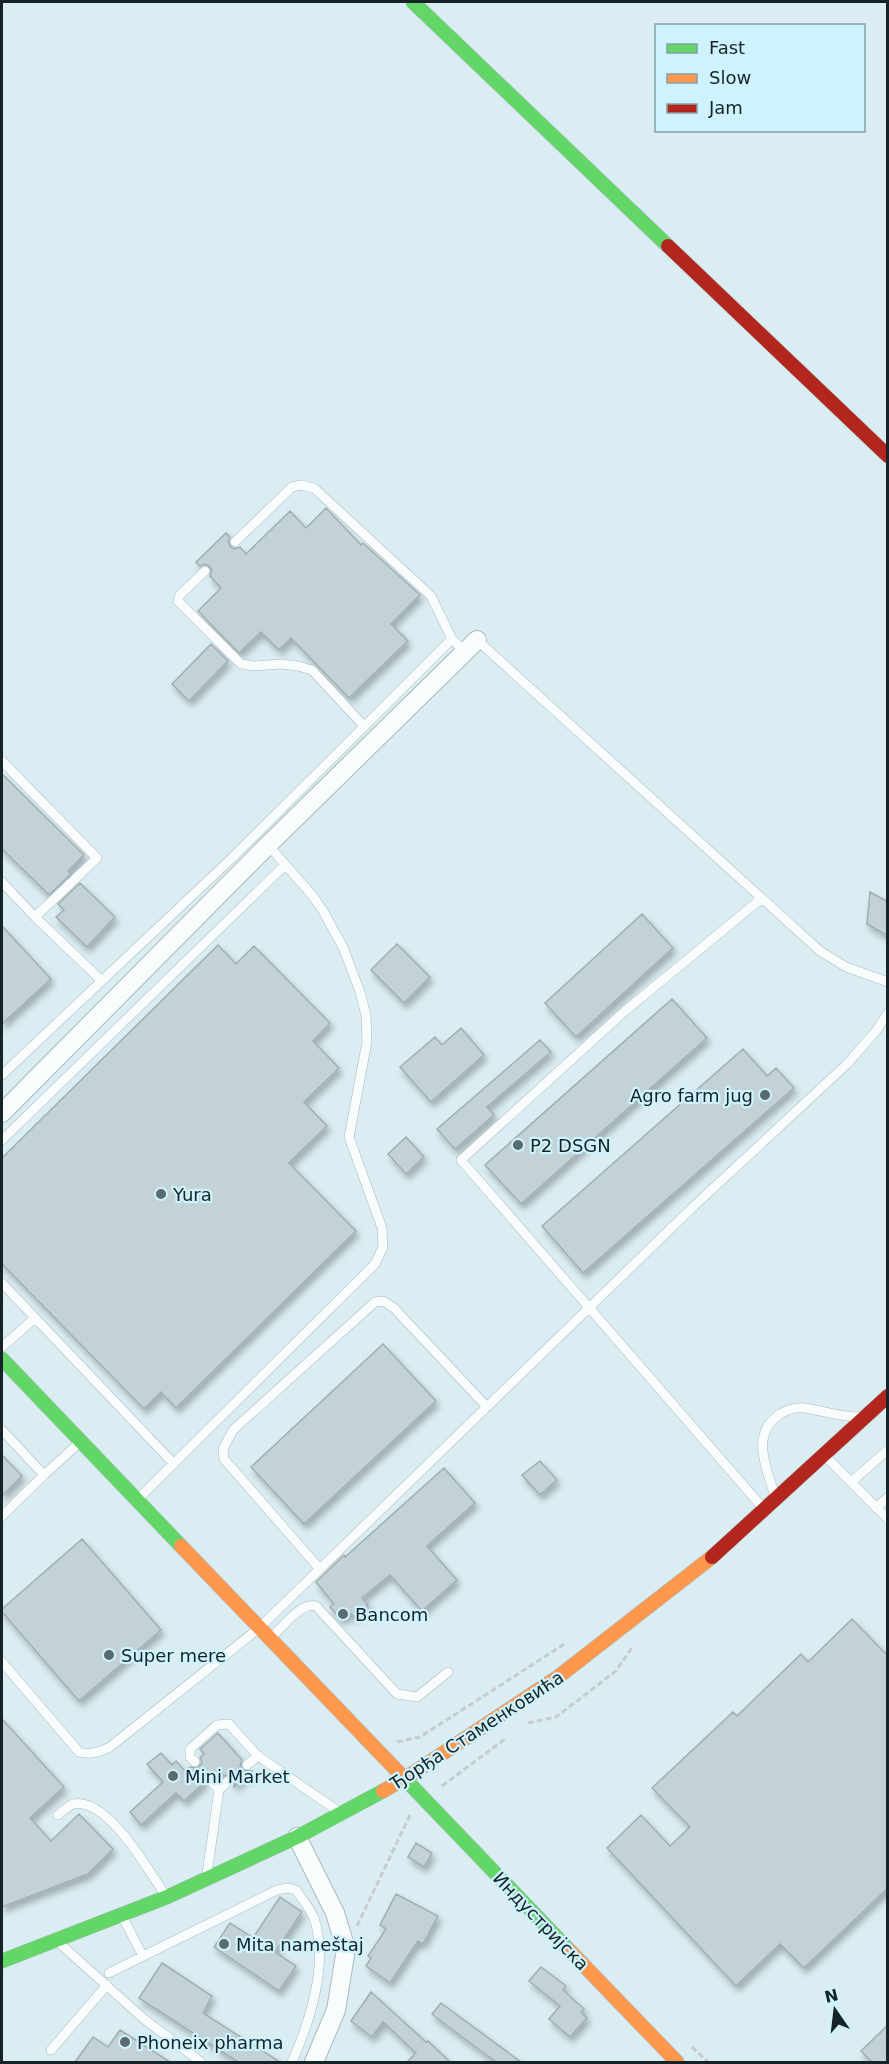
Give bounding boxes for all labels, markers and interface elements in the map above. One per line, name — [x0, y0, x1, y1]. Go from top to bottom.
legend — [655, 24, 865, 132]
text: Fast — [709, 37, 745, 58]
text: Slow — [709, 67, 751, 88]
text: Jam — [708, 97, 743, 118]
place label: Agro farm jug — [630, 1085, 753, 1106]
marker: Agro farm jug — [758, 1088, 772, 1102]
place label: P2 DSGN — [530, 1135, 611, 1156]
marker: P2 DSGN — [511, 1138, 525, 1152]
place label: Yura — [172, 1184, 212, 1205]
marker: Yura — [154, 1187, 168, 1201]
place label: Bancom — [355, 1604, 428, 1625]
marker: Bancom — [336, 1607, 350, 1621]
place label: Super mere — [121, 1645, 226, 1666]
marker: Super mere — [102, 1648, 116, 1662]
street label: Ђорђа Стаменковића — [386, 1666, 567, 1794]
place label: Mini Market — [185, 1766, 290, 1787]
marker: Mini Market — [166, 1769, 180, 1783]
street label: Индустријска — [489, 1867, 593, 1975]
place label: Mita nameštaj — [236, 1934, 364, 1955]
marker: Mita nameštaj — [217, 1937, 231, 1951]
north arrow — [805, 1980, 865, 2040]
text: N — [823, 1985, 840, 2007]
place label: Phoneix pharma — [137, 2032, 284, 2053]
marker: Phoneix pharma — [118, 2035, 132, 2049]

